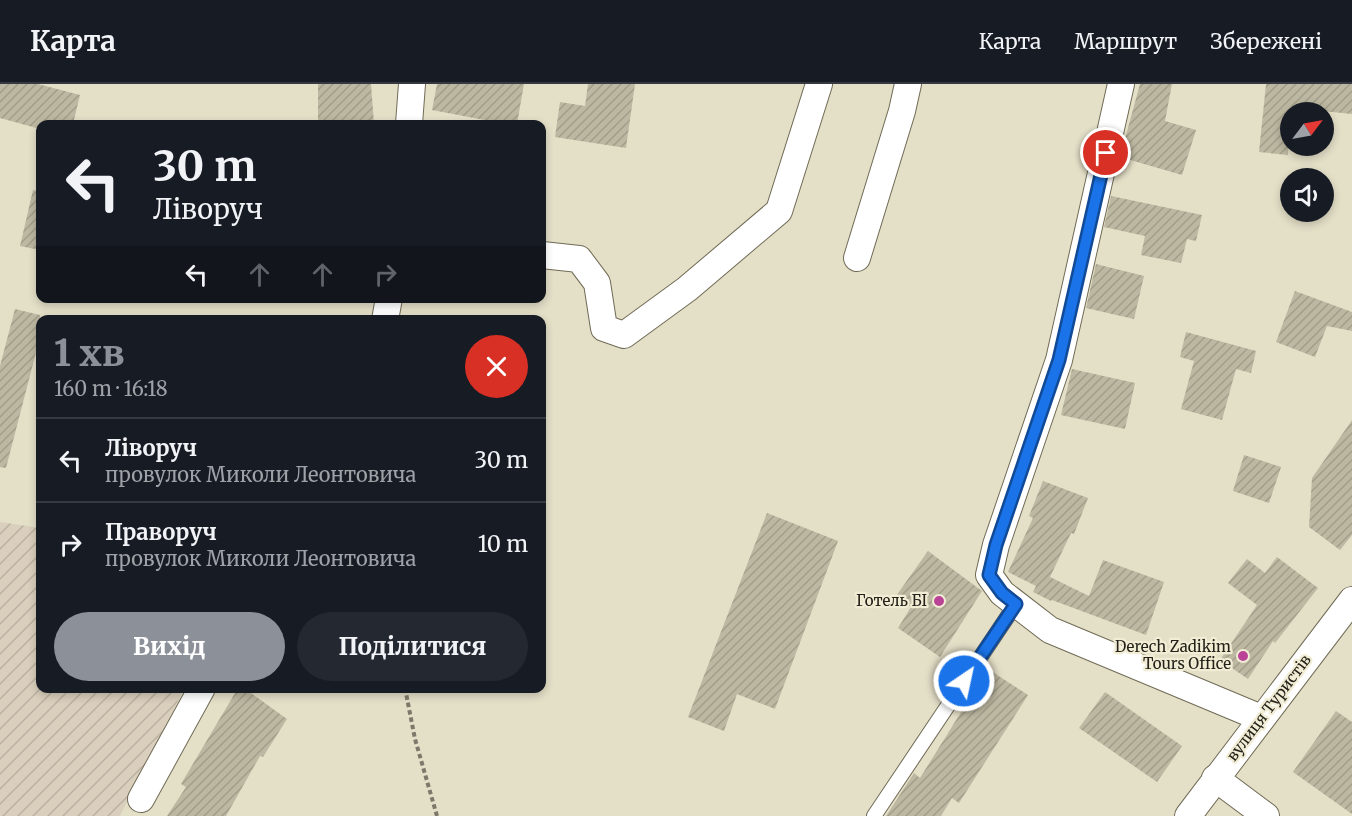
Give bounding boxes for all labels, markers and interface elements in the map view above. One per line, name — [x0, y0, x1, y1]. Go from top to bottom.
text: Карта — [30, 23, 116, 59]
text: Карта — [979, 28, 1041, 55]
text: Маршрут — [1074, 28, 1177, 55]
text: Збережені — [1210, 28, 1322, 55]
north arrow — [1280, 102, 1334, 156]
map controls — [1280, 102, 1334, 222]
pin — [1080, 127, 1131, 178]
icon: arrive — [1089, 136, 1122, 169]
text: 30 m — [153, 140, 257, 192]
icon: left — [54, 144, 132, 222]
button: sound — [1280, 168, 1334, 222]
text: Ліворуч — [153, 192, 263, 226]
icon: left — [180, 258, 213, 291]
icon: ahead — [243, 258, 276, 291]
icon: ahead — [306, 258, 339, 291]
icon: right — [369, 258, 402, 291]
text: 1 хв — [54, 331, 124, 376]
button: close — [465, 335, 528, 398]
text: 160 m · 16:18 — [54, 376, 168, 401]
text: Ліворуч — [105, 434, 197, 462]
icon: left — [54, 444, 87, 477]
text: 30 m — [474, 446, 528, 474]
text: провулок Миколи Леонтовича — [105, 462, 416, 487]
text: Праворуч — [105, 518, 217, 546]
icon: right — [54, 528, 87, 561]
text: 10 m — [478, 530, 528, 558]
text: провулок Миколи Леонтовича — [105, 546, 416, 571]
place label: Готель БІ — [856, 591, 927, 610]
marker: Готель БІ — [932, 594, 946, 608]
button: Вихід — [54, 612, 285, 681]
button: Поділитися — [297, 612, 528, 681]
place label: Derech Zadikim Tours Office — [1115, 637, 1231, 673]
position arrow — [932, 649, 996, 713]
marker: Derech Zadikim Tours Office — [1236, 649, 1250, 663]
street label: вулиця Туристів — [1222, 651, 1315, 765]

